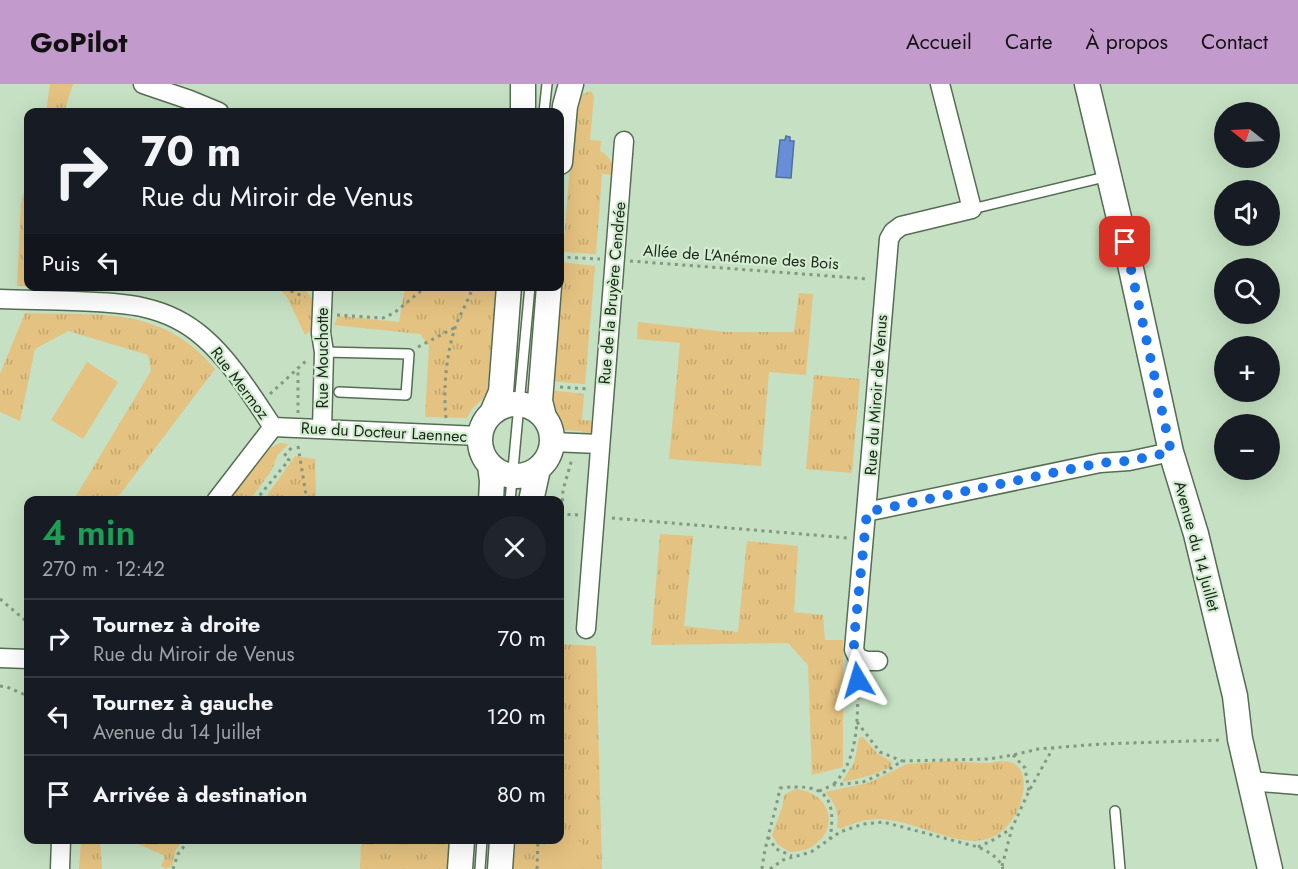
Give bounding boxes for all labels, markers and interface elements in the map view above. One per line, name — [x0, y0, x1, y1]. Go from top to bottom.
text: GoPilot — [30, 22, 127, 63]
text: Accueil — [906, 27, 972, 57]
text: Carte — [1005, 27, 1053, 57]
text: À propos — [1086, 27, 1168, 57]
text: Contact — [1201, 27, 1268, 57]
north arrow — [1214, 102, 1280, 168]
map controls — [1214, 102, 1280, 480]
text: 70 m — [141, 121, 241, 182]
icon: right — [42, 132, 120, 210]
text: Rue du Miroir de Venus — [141, 177, 413, 216]
button: sound — [1214, 180, 1280, 246]
street label: Rue de la Bruyère Cendrée — [593, 201, 631, 385]
pin — [1099, 216, 1150, 267]
icon: arrive — [1108, 225, 1141, 258]
street label: Allée de L'Anémone des Bois — [642, 239, 840, 275]
icon: left — [92, 246, 125, 279]
text: Puis — [42, 247, 80, 279]
button: search — [1214, 258, 1280, 324]
street label: Rue Mouchotte — [311, 307, 334, 409]
street label: Rue du Miroir de Venus — [859, 314, 893, 476]
button: + — [1214, 336, 1280, 402]
street label: Rue Mermoz — [205, 342, 275, 425]
button: − — [1214, 414, 1280, 480]
street label: Rue du Docteur Laennec — [300, 416, 468, 448]
street label: Avenue du 14 Juillet — [1169, 478, 1226, 614]
text: 4 min — [42, 506, 136, 558]
button: close — [483, 516, 546, 579]
text: 270 m · 12:42 — [42, 555, 165, 584]
text: Tournez à droite — [93, 608, 260, 640]
icon: right — [42, 622, 75, 655]
text: 70 m — [497, 622, 546, 654]
text: Rue du Miroir de Venus — [93, 640, 295, 669]
position arrow — [826, 648, 890, 712]
text: Tournez à gauche — [93, 686, 273, 718]
icon: left — [42, 700, 75, 733]
text: 120 m — [487, 700, 546, 732]
text: Avenue du 14 Juillet — [93, 718, 261, 747]
icon: arrive — [42, 778, 75, 811]
text: Arrivée à destination — [93, 778, 307, 810]
text: 80 m — [497, 778, 546, 810]

